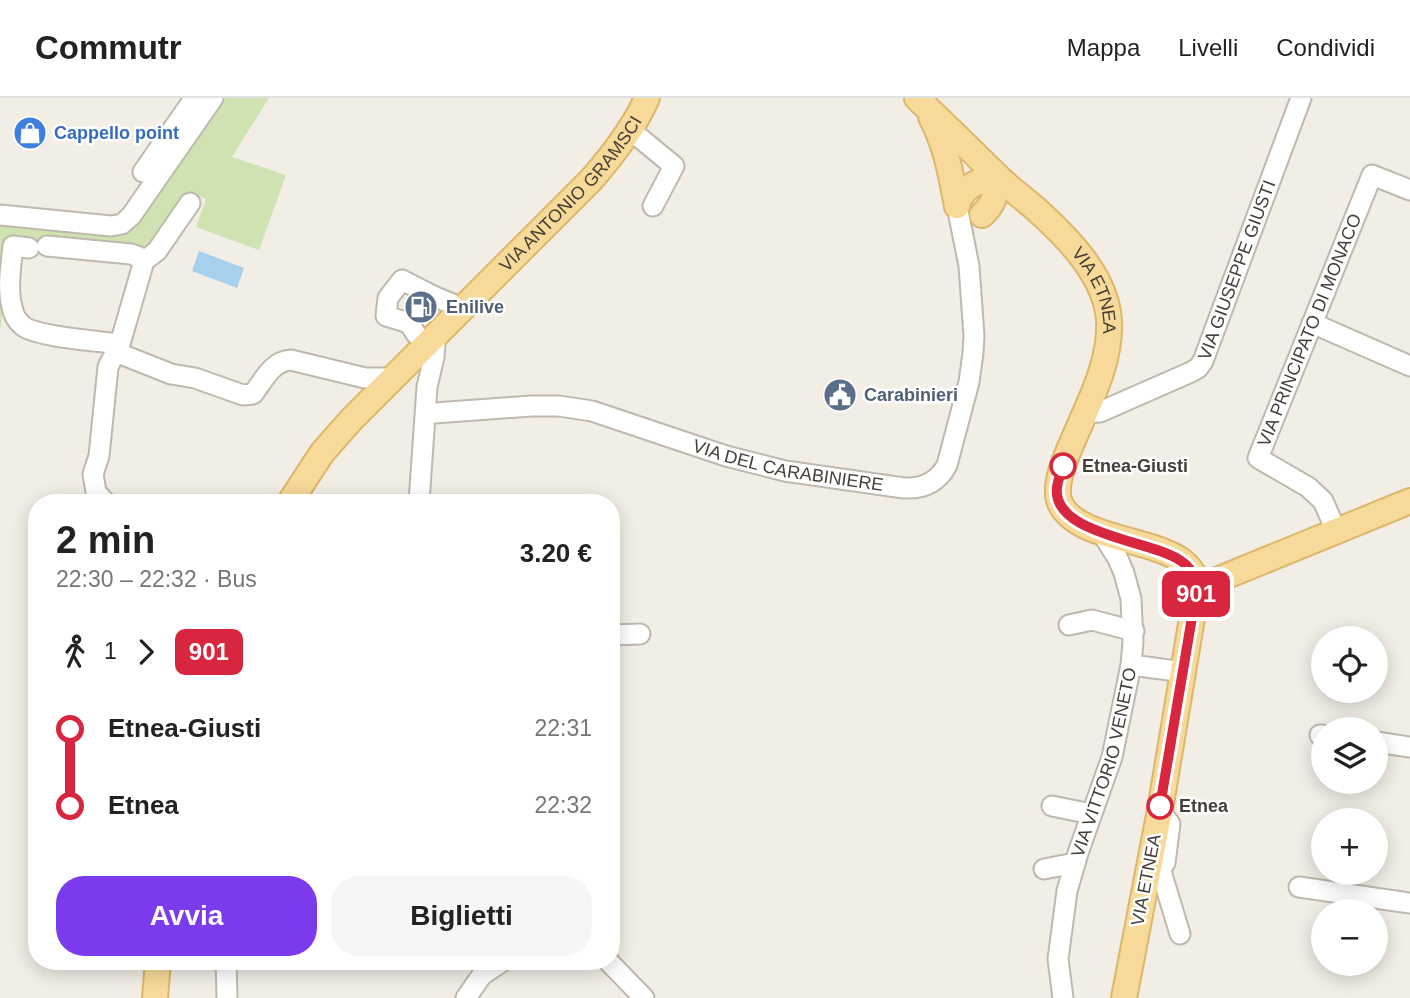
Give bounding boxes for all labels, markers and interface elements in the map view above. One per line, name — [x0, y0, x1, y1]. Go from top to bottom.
text: Commutr — [35, 29, 182, 66]
text: Mappa — [1067, 34, 1140, 61]
text: Livelli — [1178, 34, 1238, 61]
text: Condividi — [1276, 34, 1375, 61]
street label: VIA ANTONIO GRAMSCI — [495, 113, 646, 276]
shop icon: Cappello point — [11, 114, 49, 152]
place label: Cappello point — [54, 123, 179, 143]
street label: VIA GIUSEPPE GIUSTI — [1194, 178, 1279, 363]
street label: VIA PRINCIPATO DI MONACO — [1254, 211, 1365, 449]
street label: VIA ETNEA — [1068, 243, 1119, 334]
fuel station icon: Enilive — [402, 288, 440, 326]
place label: Enilive — [446, 297, 504, 317]
public building icon: Carabinieri — [821, 376, 859, 414]
place label: Carabinieri — [864, 385, 958, 405]
street label: VIA DEL CARABINIERE — [690, 436, 885, 495]
marker: Etnea-Giusti — [1050, 453, 1076, 479]
place label: Etnea-Giusti — [1082, 456, 1188, 476]
text: 2 min — [56, 519, 155, 561]
text: 3.20 € — [520, 538, 592, 568]
text: 22:30 – 22:32 · Bus — [56, 566, 257, 592]
line badge: 901 — [1156, 571, 1236, 617]
text: 901 — [1176, 580, 1216, 607]
map controls — [1311, 626, 1388, 976]
button: locate — [1311, 626, 1388, 703]
icon: walk — [56, 633, 94, 671]
icon: forward — [127, 633, 165, 671]
text: 1 — [104, 638, 117, 664]
text: 901 — [189, 638, 229, 665]
street label: VIA VITTORIO VENETO — [1067, 666, 1140, 860]
text: Etnea-Giusti — [108, 713, 261, 743]
text: 22:31 — [534, 715, 592, 741]
button: layers — [1311, 717, 1388, 794]
text: Etnea — [108, 790, 179, 820]
text: 22:32 — [534, 792, 592, 818]
marker: Etnea — [1147, 793, 1173, 819]
place label: Etnea — [1179, 796, 1229, 816]
button: + — [1311, 808, 1388, 885]
street label: VIA ETNEA — [1127, 832, 1165, 928]
button: Avvia — [56, 876, 317, 956]
button: Biglietti — [331, 876, 592, 956]
button: − — [1311, 899, 1388, 976]

